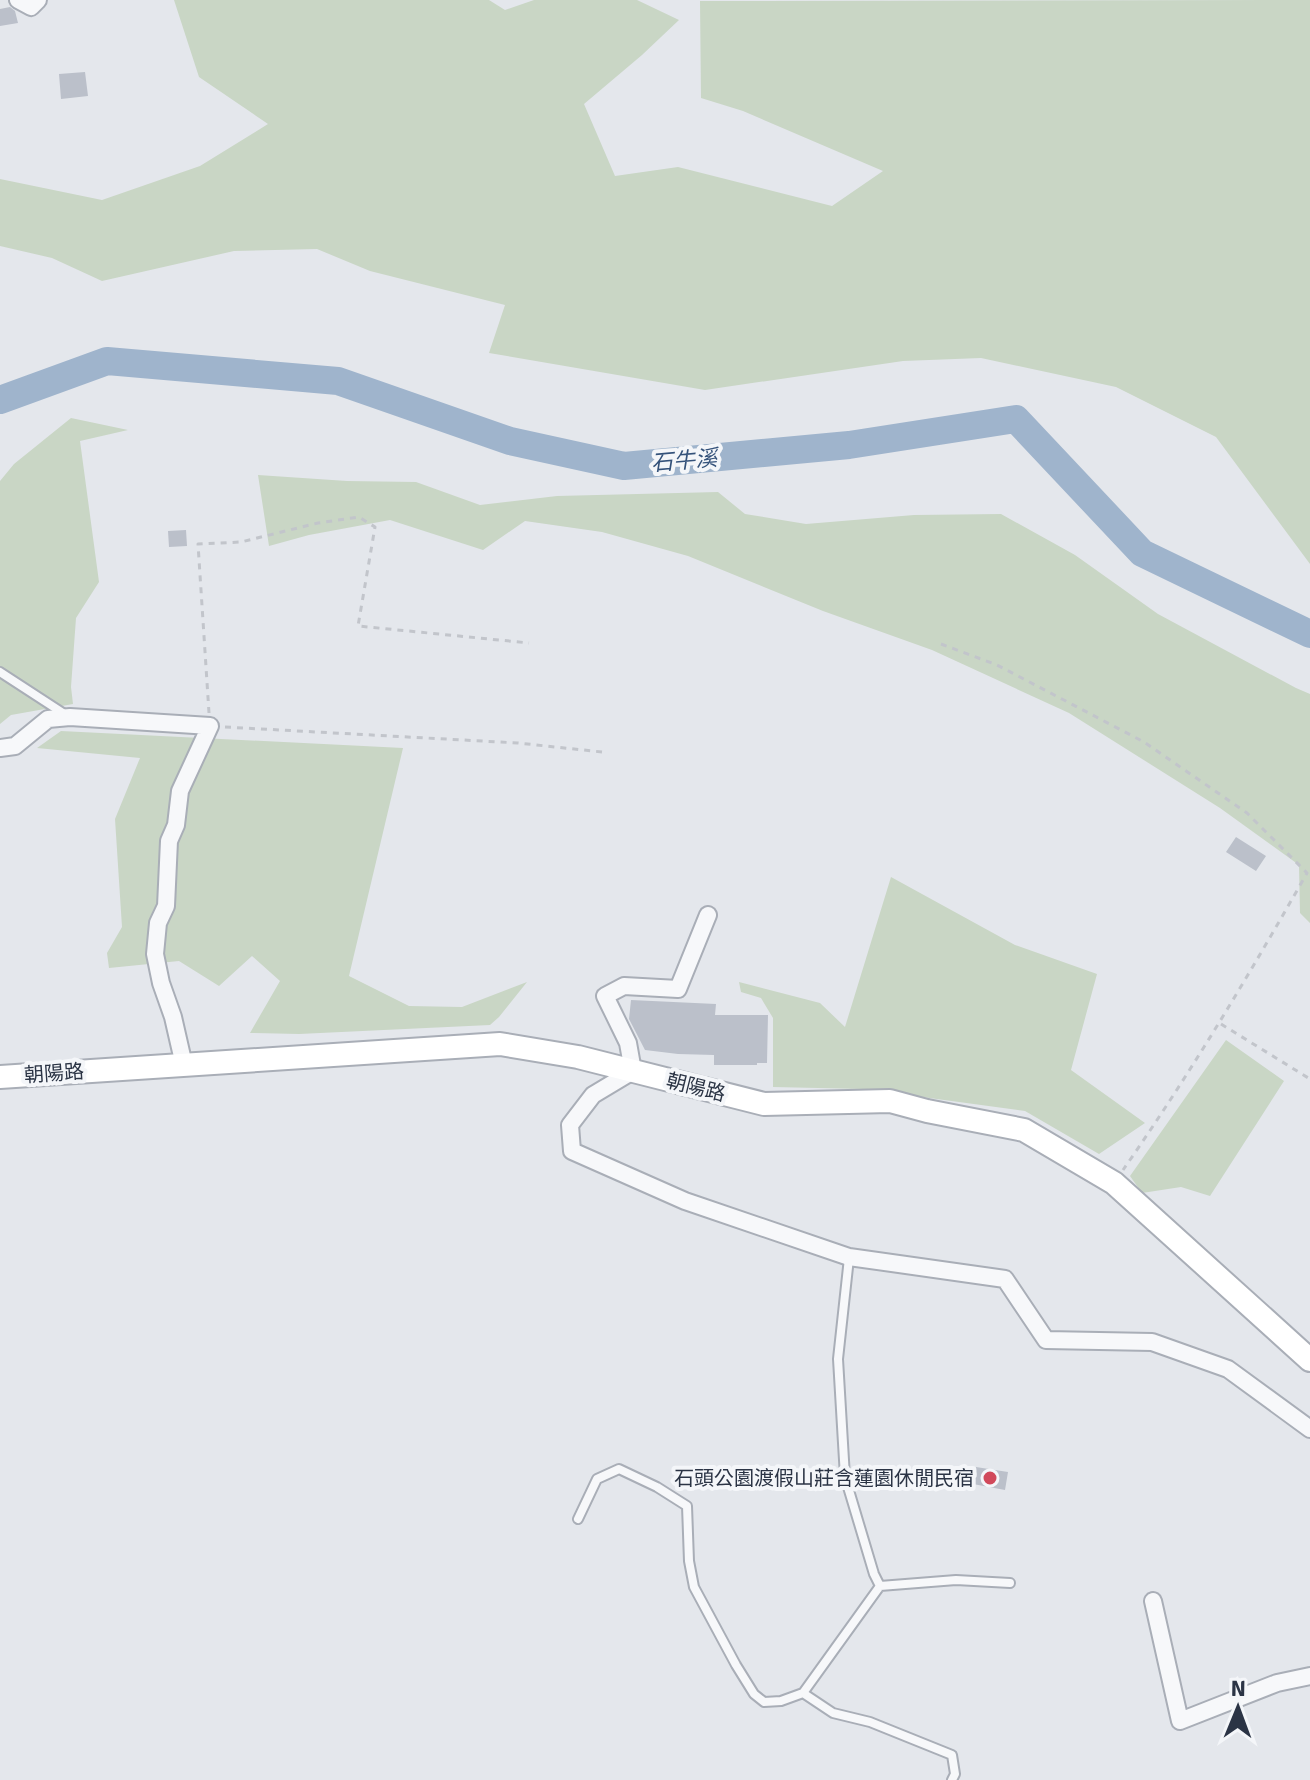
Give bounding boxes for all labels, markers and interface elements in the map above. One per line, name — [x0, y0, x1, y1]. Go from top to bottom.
water label: 石牛溪 — [650, 444, 721, 477]
street label: 朝陽路 — [23, 1059, 85, 1088]
street label: 朝陽路 — [664, 1068, 728, 1107]
place label: 石頭公園渡假山莊含蓮園休閒民宿 — [674, 1466, 974, 1491]
marker: 石頭公園渡假山莊含蓮園休閒民宿 — [981, 1469, 999, 1487]
north arrow — [1198, 1668, 1278, 1748]
text: N — [1230, 1675, 1246, 1702]

